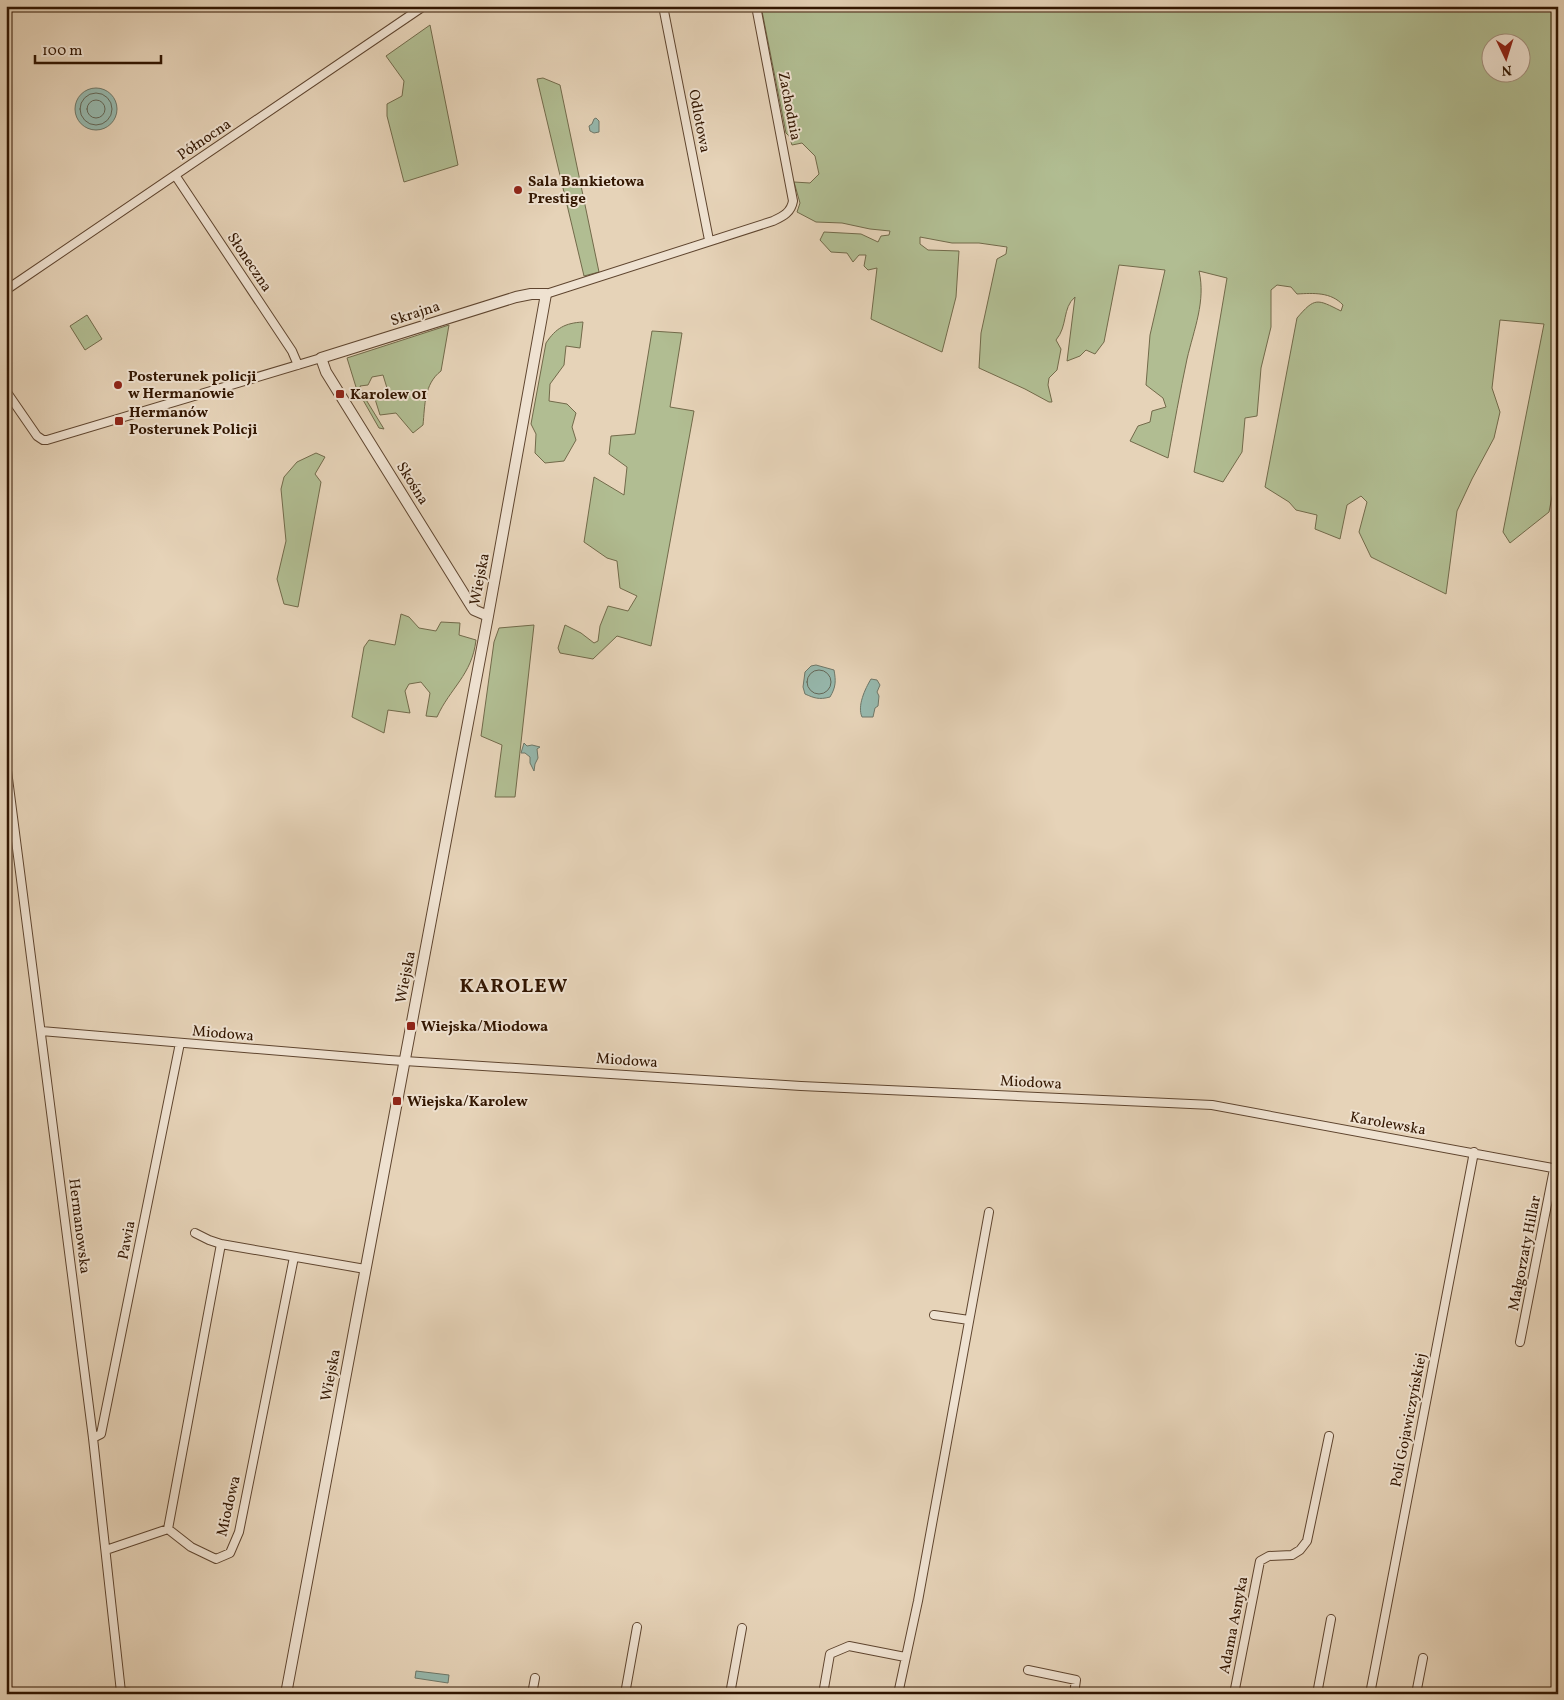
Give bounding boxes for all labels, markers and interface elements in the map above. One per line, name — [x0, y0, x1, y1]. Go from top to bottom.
scale bar — [35, 32, 161, 64]
north arrow — [1482, 32, 1532, 82]
text: 100 m — [42, 41, 82, 62]
text: N — [1501, 60, 1513, 79]
street label: Zachodnia — [772, 70, 805, 142]
street label: Odlotowa — [682, 88, 715, 155]
street label: Północna — [174, 115, 236, 166]
place label: Sala Bankietowa Prestige — [528, 172, 645, 210]
marker: Sala Bankietowa Prestige — [512, 184, 524, 196]
street label: Słoneczna — [221, 229, 276, 297]
street label: Skrajna — [388, 297, 443, 332]
place label: Posterunek policji w Hermanowie — [128, 367, 257, 405]
marker: Posterunek policji w Hermanowie — [112, 379, 124, 391]
place label: Karolew 01 — [350, 385, 427, 406]
marker: Karolew 01 — [334, 388, 346, 400]
place label: Hermanów Posterunek Policji — [129, 403, 257, 441]
marker: Hermanów Posterunek Policji — [113, 415, 125, 427]
street label: Skośna — [390, 458, 433, 509]
street label: Wiejska — [465, 551, 496, 607]
street label: Wiejska — [391, 949, 422, 1005]
district label: KAROLEW — [460, 973, 568, 1001]
place label: Wiejska/Miodowa — [421, 1017, 548, 1038]
marker: Wiejska/Miodowa — [405, 1020, 417, 1032]
street label: Miodowa — [191, 1021, 255, 1048]
street label: Miodowa — [595, 1049, 658, 1074]
street label: Miodowa — [999, 1071, 1062, 1096]
place label: Wiejska/Karolew — [407, 1092, 528, 1113]
marker: Wiejska/Karolew — [391, 1095, 403, 1107]
street label: Karolewska — [1348, 1107, 1427, 1141]
street label: Hermanowska — [62, 1177, 95, 1275]
street label: Małgorzaty Hillar — [1504, 1194, 1547, 1313]
street label: Pawia — [113, 1219, 142, 1262]
street label: Wiejska — [316, 1347, 347, 1403]
street label: Poli Gojawiczyńskiej — [1386, 1351, 1433, 1489]
street label: Miodowa — [212, 1474, 247, 1539]
street label: Adama Asnyka — [1215, 1575, 1254, 1676]

